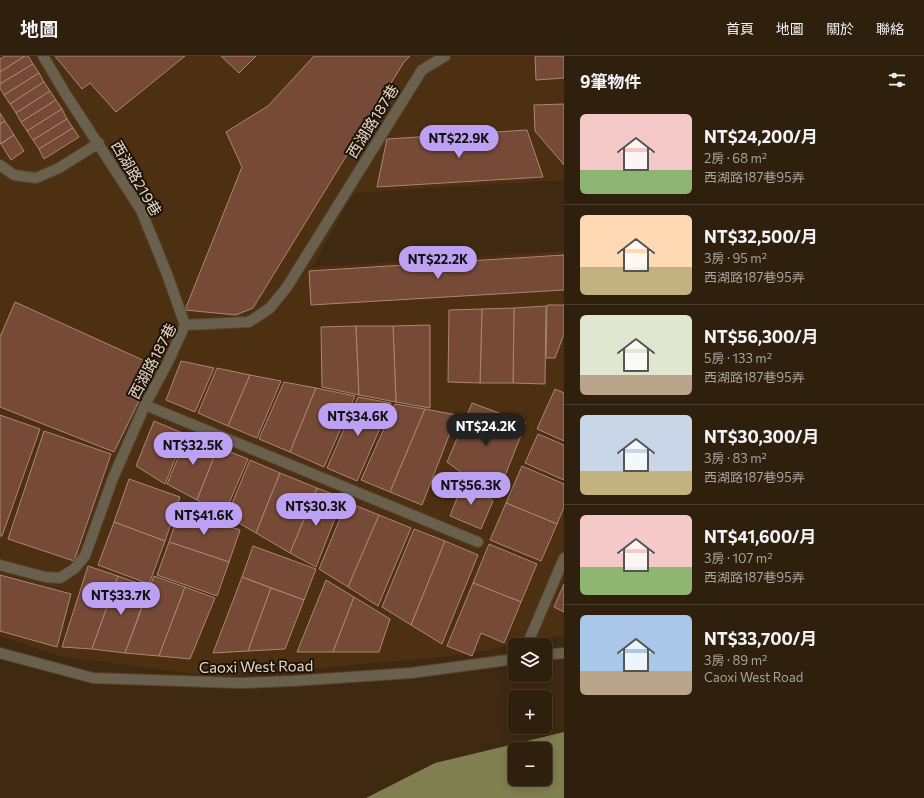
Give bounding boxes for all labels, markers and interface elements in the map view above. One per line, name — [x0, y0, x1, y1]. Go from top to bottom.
text: 地圖 — [20, 17, 58, 40]
text: 首頁 — [726, 20, 754, 37]
text: 地圖 — [776, 20, 804, 37]
text: 關於 — [826, 20, 854, 37]
text: 聯絡 — [876, 20, 904, 37]
icon: filters — [886, 69, 908, 91]
text: 9筆物件 — [580, 71, 642, 92]
street label: 西湖路187巷 — [342, 81, 402, 161]
pin: NT$22.9K — [418, 125, 500, 159]
text: NT$24,200/月 — [704, 126, 818, 147]
text: NT$22.9K — [429, 130, 489, 146]
icon: home — [612, 130, 660, 178]
street label: 西湖路219巷 — [108, 137, 166, 219]
text: 2房 · 68 m² — [704, 150, 767, 166]
text: 西湖路187巷95弄 — [704, 169, 805, 185]
text: NT$32,500/月 — [704, 226, 818, 247]
icon: home — [612, 231, 660, 279]
pin: NT$22.2K — [397, 246, 479, 280]
text: 3房 · 95 m² — [704, 250, 767, 266]
text: NT$22.2K — [408, 251, 468, 267]
text: 西湖路187巷95弄 — [704, 269, 805, 285]
street label: 西湖路187巷 — [124, 320, 180, 402]
text: NT$56,300/月 — [704, 326, 819, 347]
icon: home — [612, 331, 660, 379]
text: 5房 · 133 m² — [704, 350, 772, 366]
text: 西湖路187巷95弄 — [704, 369, 805, 385]
pin: NT$34.6K — [317, 403, 399, 437]
text: NT$34.6K — [327, 408, 389, 424]
pin: NT$24.2K — [445, 413, 527, 447]
text: NT$24.2K — [456, 418, 516, 434]
text: NT$30,300/月 — [704, 426, 820, 447]
icon: home — [612, 431, 660, 479]
pin: NT$32.5K — [152, 432, 234, 466]
text: NT$32.5K — [163, 437, 223, 453]
text: 3房 · 83 m² — [704, 450, 767, 466]
text: 西湖路187巷95弄 — [704, 469, 805, 485]
pin: NT$56.3K — [430, 472, 512, 506]
text: NT$56.3K — [440, 477, 502, 493]
pin: NT$30.3K — [275, 493, 357, 527]
text: NT$30.3K — [285, 498, 347, 514]
pin: NT$41.6K — [163, 502, 245, 536]
text: NT$41.6K — [174, 507, 234, 523]
text: NT$41,600/月 — [704, 526, 817, 547]
icon: home — [612, 531, 660, 579]
text: 3房 · 107 m² — [704, 550, 772, 566]
text: 西湖路187巷95弄 — [704, 569, 805, 585]
pin: NT$33.7K — [80, 582, 162, 616]
text: NT$33.7K — [91, 587, 151, 603]
text: NT$33,700/月 — [704, 628, 817, 649]
icon: home — [612, 631, 660, 679]
map controls — [508, 638, 552, 786]
button: layers — [508, 638, 552, 682]
text: 3房 · 89 m² — [704, 652, 767, 668]
street label: Caoxi West Road — [199, 656, 313, 676]
text: Caoxi West Road — [704, 669, 803, 685]
button: + — [508, 690, 552, 734]
button: − — [508, 742, 552, 786]

